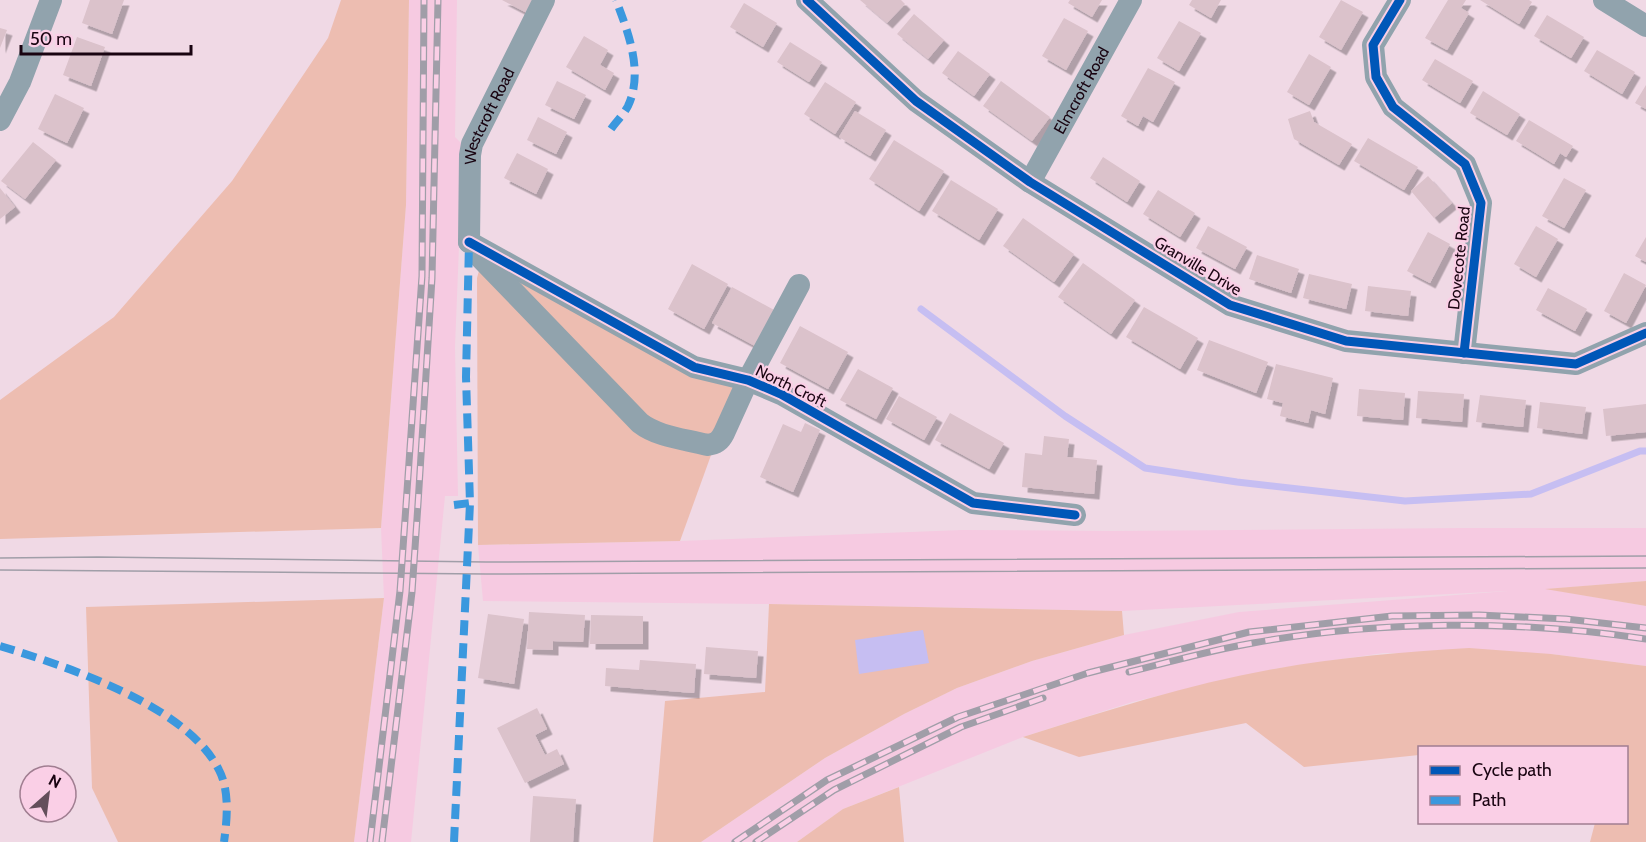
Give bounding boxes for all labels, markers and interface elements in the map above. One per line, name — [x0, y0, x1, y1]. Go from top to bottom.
scale bar — [21, 18, 190, 56]
text: 50 m — [30, 28, 72, 50]
street label: Elmcroft Road — [1049, 43, 1113, 137]
street label: Westcroft Road — [460, 65, 518, 164]
street label: Dovecote Road — [1444, 205, 1474, 311]
street label: Granville Drive — [1151, 233, 1245, 299]
street label: North Croft — [752, 361, 830, 412]
legend — [1418, 746, 1628, 824]
text: Cycle path — [1472, 759, 1552, 781]
north arrow — [18, 764, 78, 824]
text: N — [45, 770, 64, 792]
text: Path — [1472, 789, 1506, 811]

